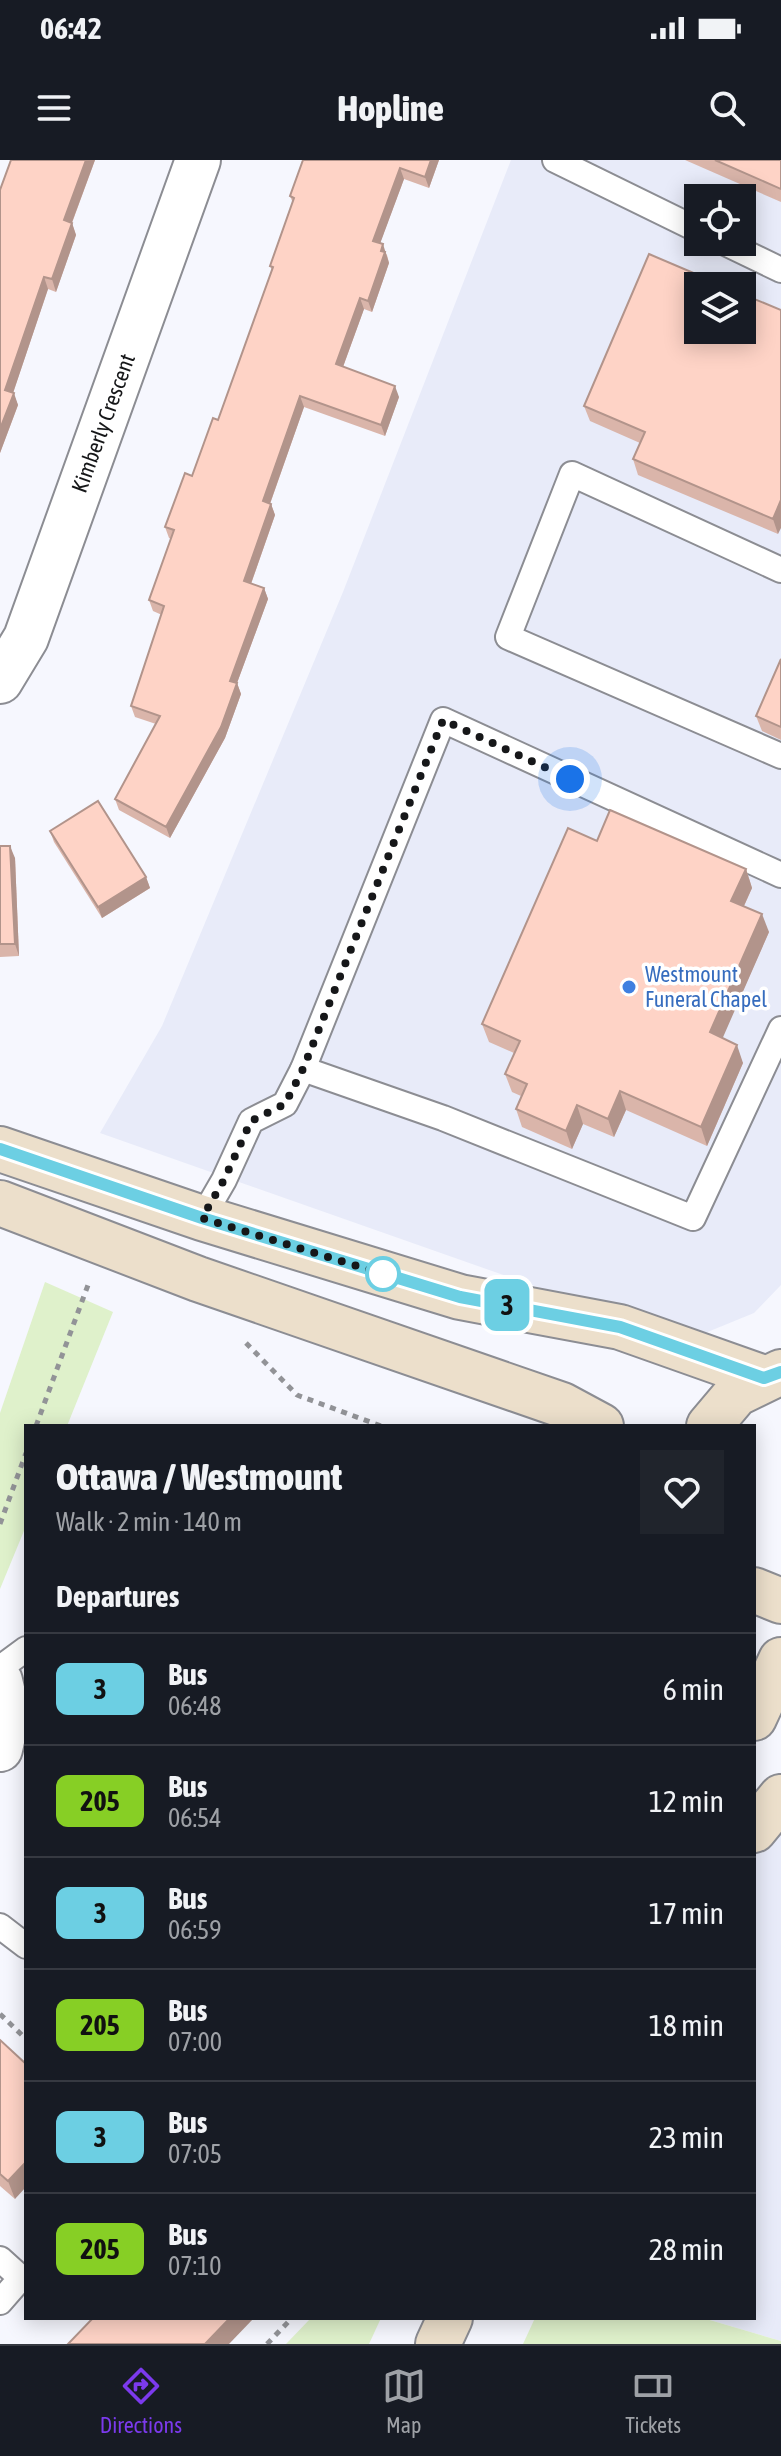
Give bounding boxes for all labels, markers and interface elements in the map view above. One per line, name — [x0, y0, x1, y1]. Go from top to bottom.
text: 06:42 — [40, 11, 102, 45]
icon: menu — [32, 86, 76, 130]
icon: search — [705, 86, 749, 130]
text: Hopline — [337, 87, 444, 129]
map controls — [684, 184, 756, 344]
button: locate — [684, 184, 756, 256]
button: layers — [684, 272, 756, 344]
street label: Kimberly Crescent — [66, 350, 140, 496]
your location — [550, 759, 590, 799]
place label: Westmount Funeral Chapel — [645, 961, 767, 1012]
marker: Westmount Funeral Chapel — [620, 978, 638, 996]
unlabelled marker — [366, 1257, 400, 1291]
line badge: 3 — [481, 1279, 533, 1331]
text: 3 — [500, 1289, 514, 1321]
button: heart — [640, 1450, 724, 1534]
text: Ottawa / Westmount — [56, 1455, 342, 1498]
text: Walk · 2 min · 140 m — [56, 1507, 242, 1537]
text: Departures — [56, 1579, 179, 1613]
text: Bus — [168, 1657, 207, 1691]
text: 6 min — [663, 1672, 724, 1706]
text: 3 — [93, 1673, 107, 1705]
text: 06:48 — [168, 1691, 222, 1721]
text: Bus — [168, 1769, 207, 1803]
text: 12 min — [649, 1784, 724, 1818]
text: 205 — [80, 1785, 120, 1817]
text: 06:54 — [168, 1803, 222, 1833]
text: Bus — [168, 1881, 207, 1915]
text: 17 min — [649, 1896, 724, 1930]
text: 3 — [93, 1897, 107, 1929]
text: 06:59 — [168, 1915, 222, 1945]
text: Bus — [168, 1993, 207, 2027]
text: 18 min — [649, 2008, 724, 2042]
text: 205 — [80, 2009, 120, 2041]
text: 07:00 — [168, 2027, 222, 2057]
text: Bus — [168, 2105, 207, 2139]
text: 23 min — [649, 2120, 724, 2154]
text: 3 — [93, 2121, 107, 2153]
text: 07:05 — [168, 2139, 222, 2169]
text: Bus — [168, 2217, 207, 2251]
text: 28 min — [649, 2232, 724, 2266]
text: 205 — [80, 2233, 120, 2265]
text: 07:10 — [168, 2251, 222, 2281]
tab: Directions — [100, 2364, 182, 2438]
tab: Map — [382, 2364, 426, 2438]
tab: Tickets — [625, 2364, 681, 2438]

